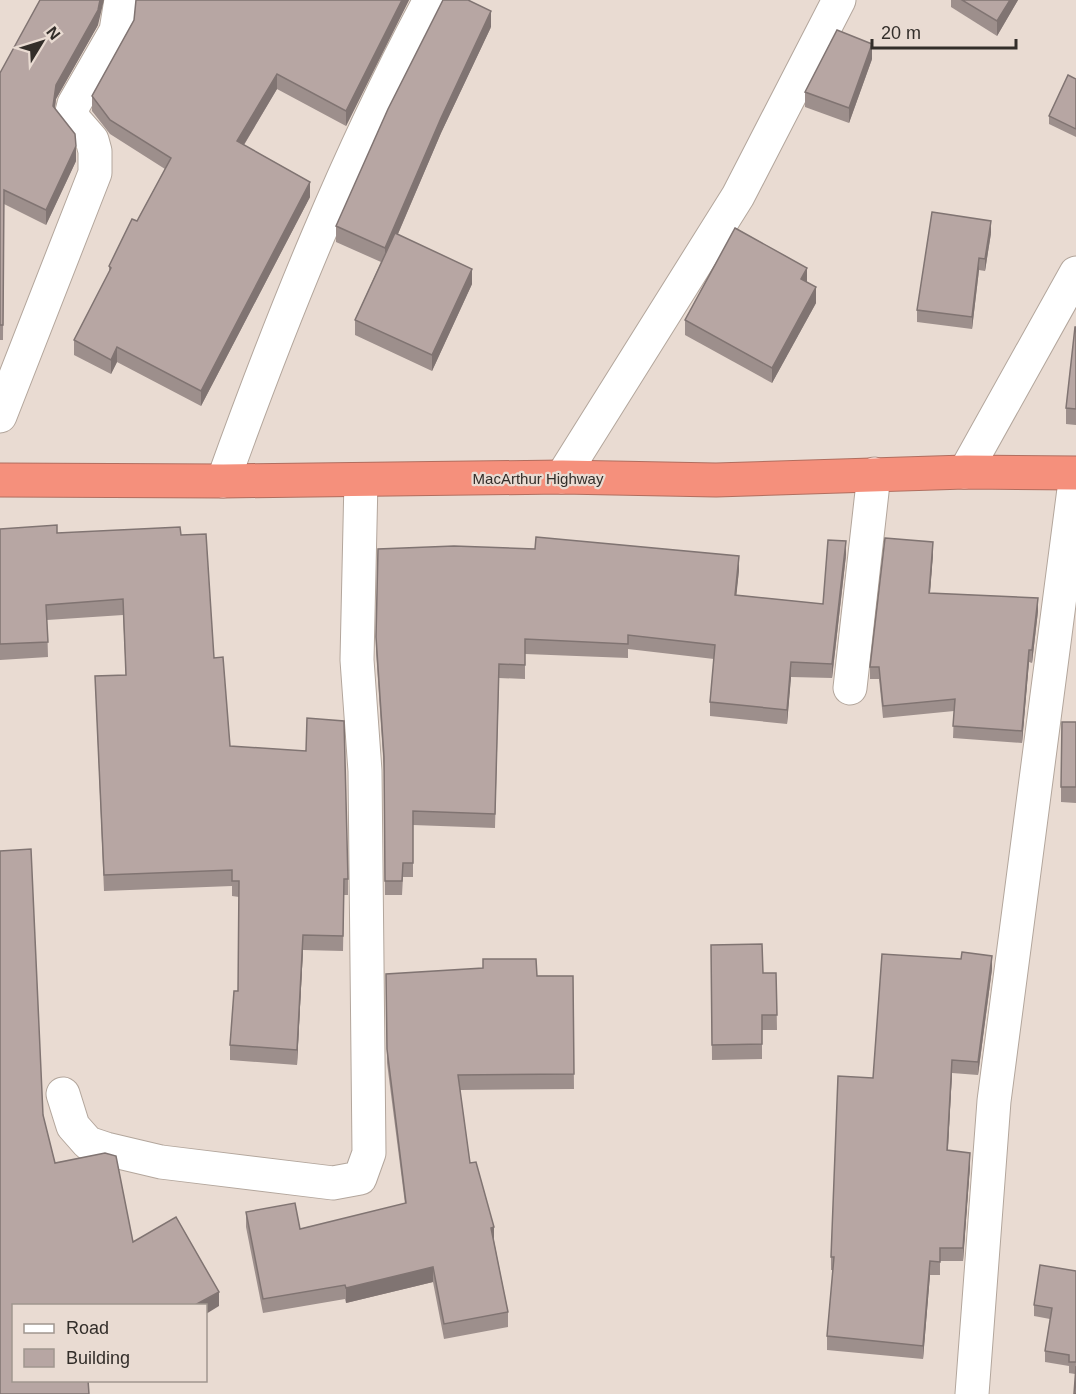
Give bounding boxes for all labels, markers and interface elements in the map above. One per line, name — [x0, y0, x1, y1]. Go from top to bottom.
north arrow — [12, 12, 72, 72]
scale bar — [872, 12, 1016, 50]
text: N — [43, 23, 64, 43]
text: 20 m — [881, 23, 921, 43]
street label: MacArthur Highway — [473, 470, 604, 487]
legend — [12, 1304, 207, 1382]
text: Road — [66, 1318, 109, 1338]
text: Building — [66, 1348, 130, 1368]

